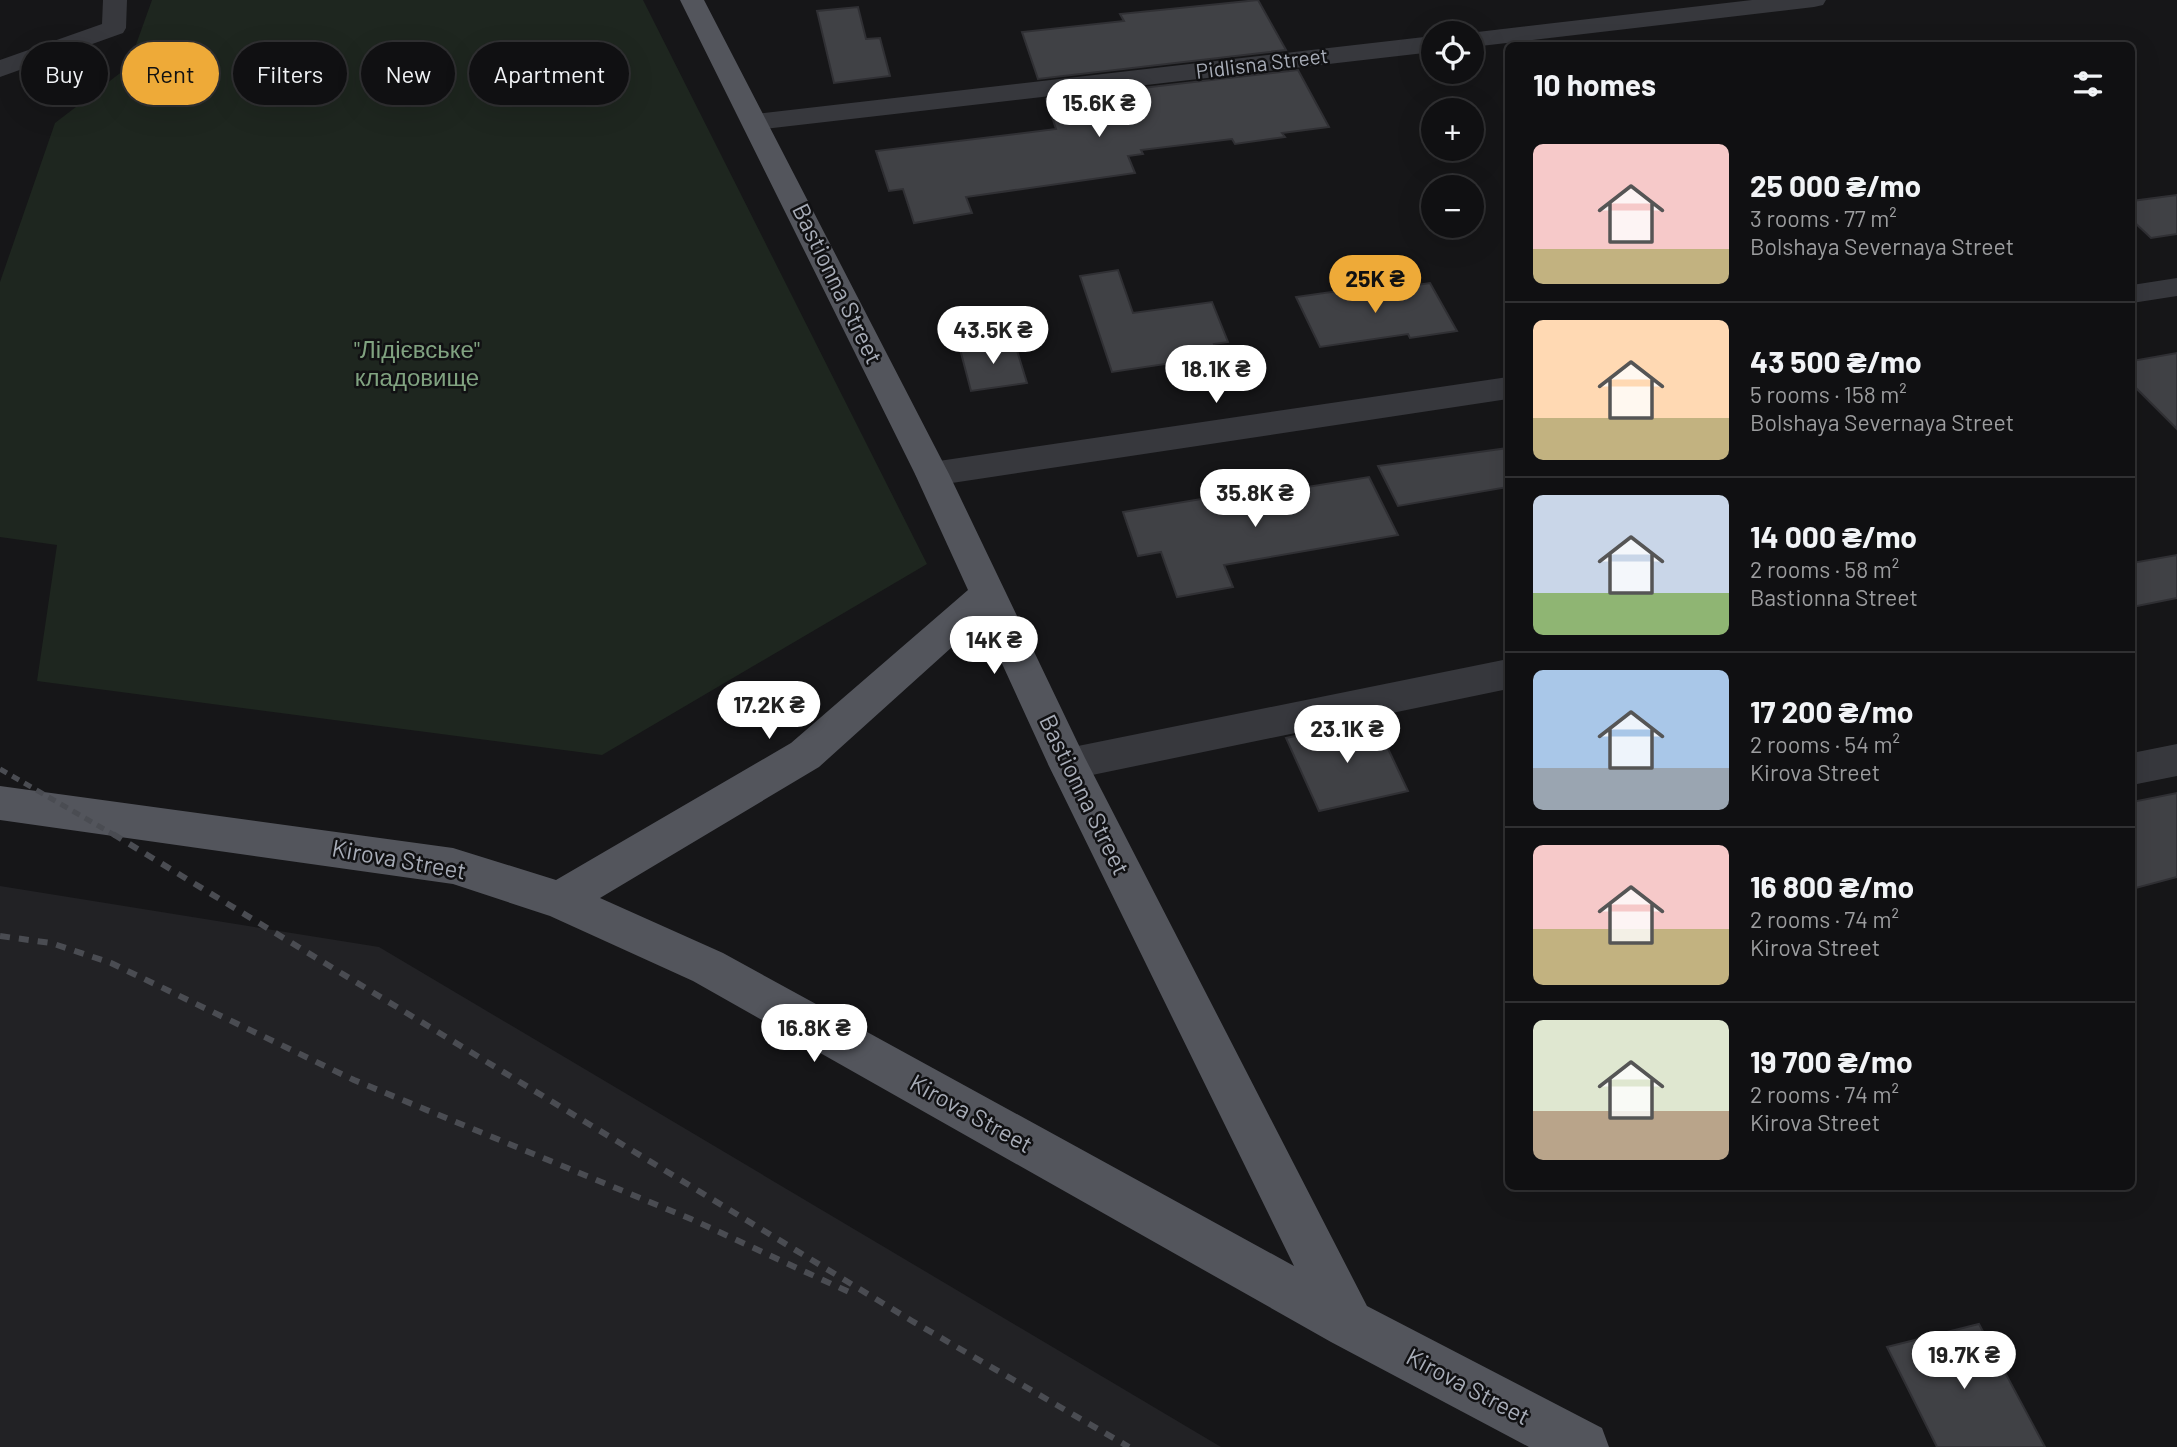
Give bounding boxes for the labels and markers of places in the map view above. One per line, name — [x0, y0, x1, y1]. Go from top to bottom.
pin: 15.6K ₴ — [1034, 80, 1164, 139]
pin: 25K ₴ — [1326, 256, 1424, 315]
pin: 43.5K ₴ — [928, 306, 1058, 366]
pin: 18.1K ₴ — [1151, 346, 1281, 405]
pin: 35.8K ₴ — [1190, 470, 1320, 529]
pin: 14K ₴ — [945, 616, 1043, 676]
pin: 17.2K ₴ — [704, 682, 834, 741]
pin: 23.1K ₴ — [1282, 706, 1412, 765]
pin: 16.8K ₴ — [749, 1004, 879, 1064]
pin: 19.7K ₴ — [1899, 1332, 2029, 1391]

